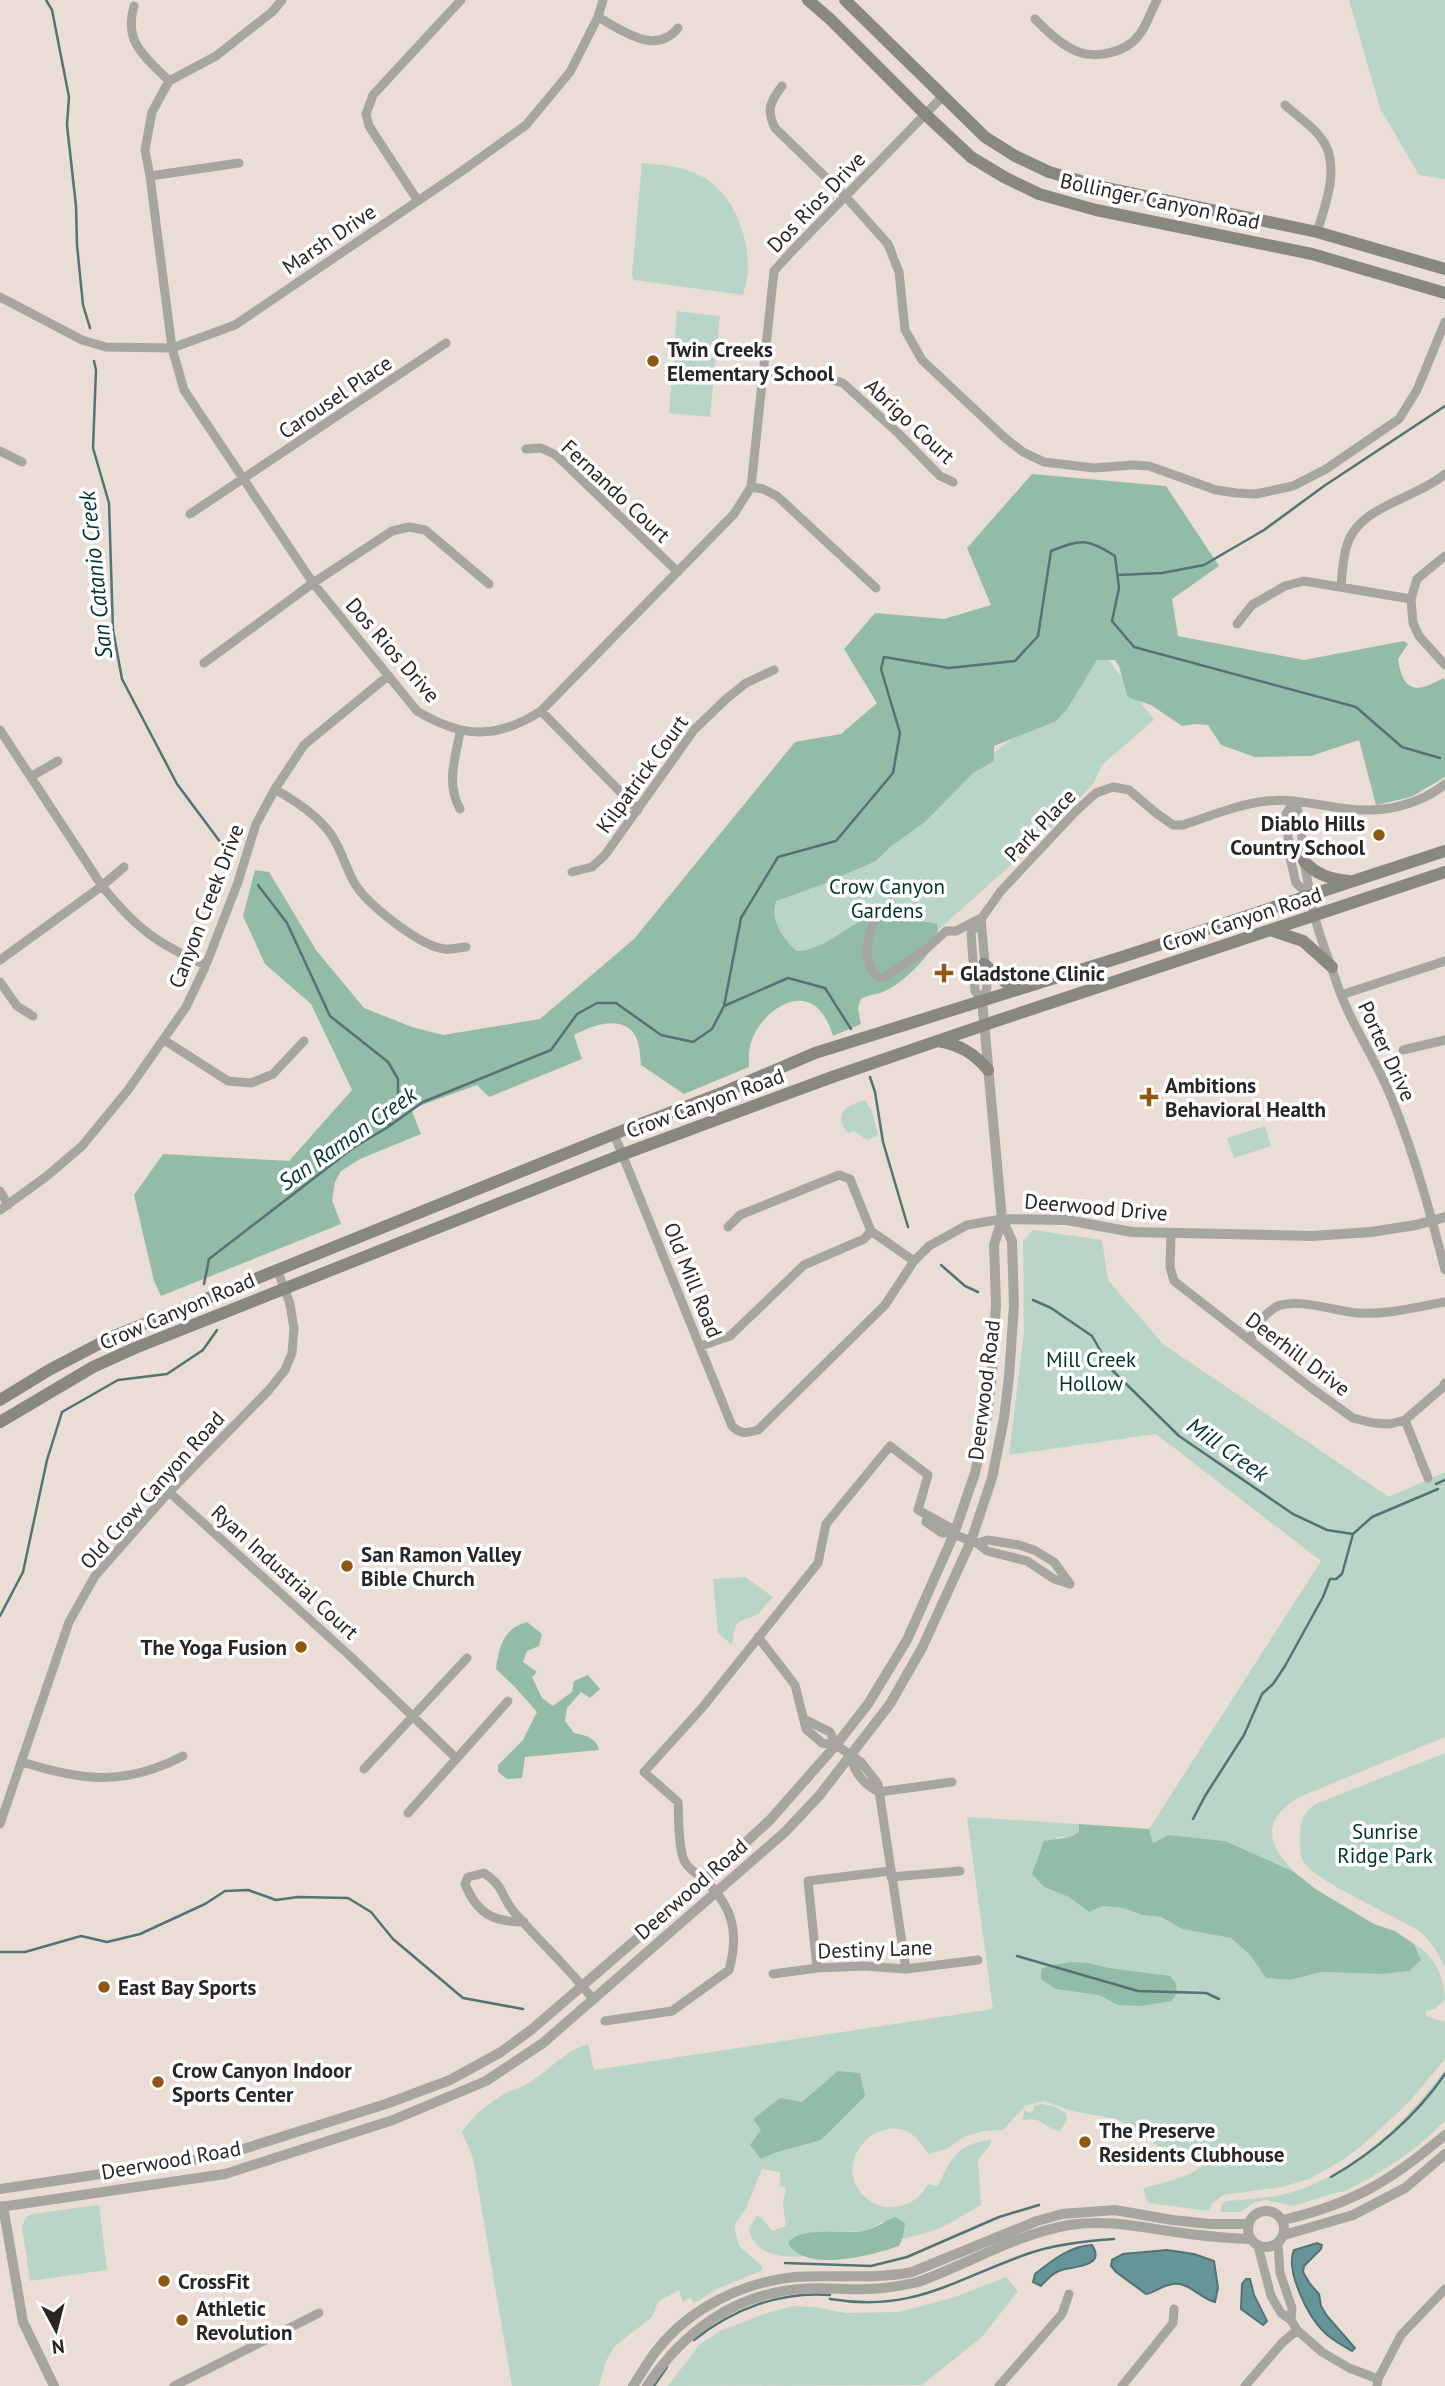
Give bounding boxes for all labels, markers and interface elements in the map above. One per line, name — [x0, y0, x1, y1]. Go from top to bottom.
street label: Dos Rios Drive — [761, 146, 871, 258]
street label: Bollinger Canyon Road — [1058, 167, 1262, 235]
street label: Marsh Drive — [277, 198, 381, 280]
place label: Twin Creeks Elementary School — [667, 336, 835, 387]
street label: Carousel Place — [273, 349, 397, 445]
marker: Twin Creeks Elementary School — [645, 353, 661, 369]
street label: Abrigo Court — [859, 373, 961, 469]
street label: Fernando Court — [556, 434, 676, 548]
water label: San Catanio Creek — [72, 488, 118, 660]
street label: Dos Rios Drive — [340, 592, 446, 708]
street label: Kilpatrick Court — [590, 710, 694, 838]
street label: Park Place — [998, 783, 1082, 867]
place label: Diablo Hills Country School — [1230, 810, 1366, 861]
street label: Canyon Creek Drive — [162, 820, 250, 992]
marker: Diablo Hills Country School — [1371, 827, 1387, 843]
park label: Crow Canyon Gardens — [829, 873, 945, 924]
street label: Crow Canyon Road — [1159, 880, 1325, 958]
place label: Gladstone Clinic — [960, 960, 1105, 987]
marker: Gladstone Clinic — [934, 963, 954, 983]
street label: Porter Drive — [1352, 997, 1422, 1105]
street label: Crow Canyon Road — [622, 1062, 788, 1144]
place label: Ambitions Behavioral Health — [1165, 1072, 1326, 1123]
water label: San Ramon Creek — [272, 1079, 423, 1196]
marker: Ambitions Behavioral Health — [1139, 1087, 1159, 1107]
street label: Deerwood Drive — [1023, 1187, 1169, 1227]
street label: Old Mill Road — [658, 1218, 728, 1342]
street label: Crow Canyon Road — [95, 1266, 259, 1356]
street label: Deerhill Drive — [1240, 1306, 1356, 1402]
street label: Deerwood Road — [962, 1318, 1006, 1462]
park label: Mill Creek Hollow — [1046, 1346, 1136, 1397]
street label: Old Crow Canyon Road — [74, 1405, 230, 1575]
water label: Mill Creek — [1182, 1411, 1276, 1488]
street label: Ryan Industrial Court — [206, 1499, 364, 1645]
place label: San Ramon Valley Bible Church — [361, 1541, 522, 1592]
marker: San Ramon Valley Bible Church — [339, 1558, 355, 1574]
place label: The Yoga Fusion — [141, 1634, 287, 1661]
marker: The Yoga Fusion — [293, 1639, 309, 1655]
park label: Sunrise Ridge Park — [1337, 1818, 1433, 1869]
street label: Deerwood Road — [629, 1833, 753, 1945]
street label: Destiny Lane — [817, 1933, 933, 1965]
place label: East Bay Sports — [118, 1974, 256, 2001]
marker: East Bay Sports — [96, 1979, 112, 1995]
place label: Crow Canyon Indoor Sports Center — [172, 2057, 352, 2108]
marker: Crow Canyon Indoor Sports Center — [150, 2074, 166, 2090]
place label: The Preserve Residents Clubhouse — [1099, 2117, 1285, 2168]
street label: Deerwood Road — [99, 2134, 243, 2186]
marker: The Preserve Residents Clubhouse — [1077, 2134, 1093, 2150]
place label: CrossFit — [178, 2268, 250, 2295]
marker: CrossFit — [156, 2273, 172, 2289]
north arrow — [21, 2295, 91, 2365]
place label: Athletic Revolution — [196, 2295, 292, 2346]
marker: Athletic Revolution — [174, 2312, 190, 2328]
text: N — [50, 2334, 66, 2360]

